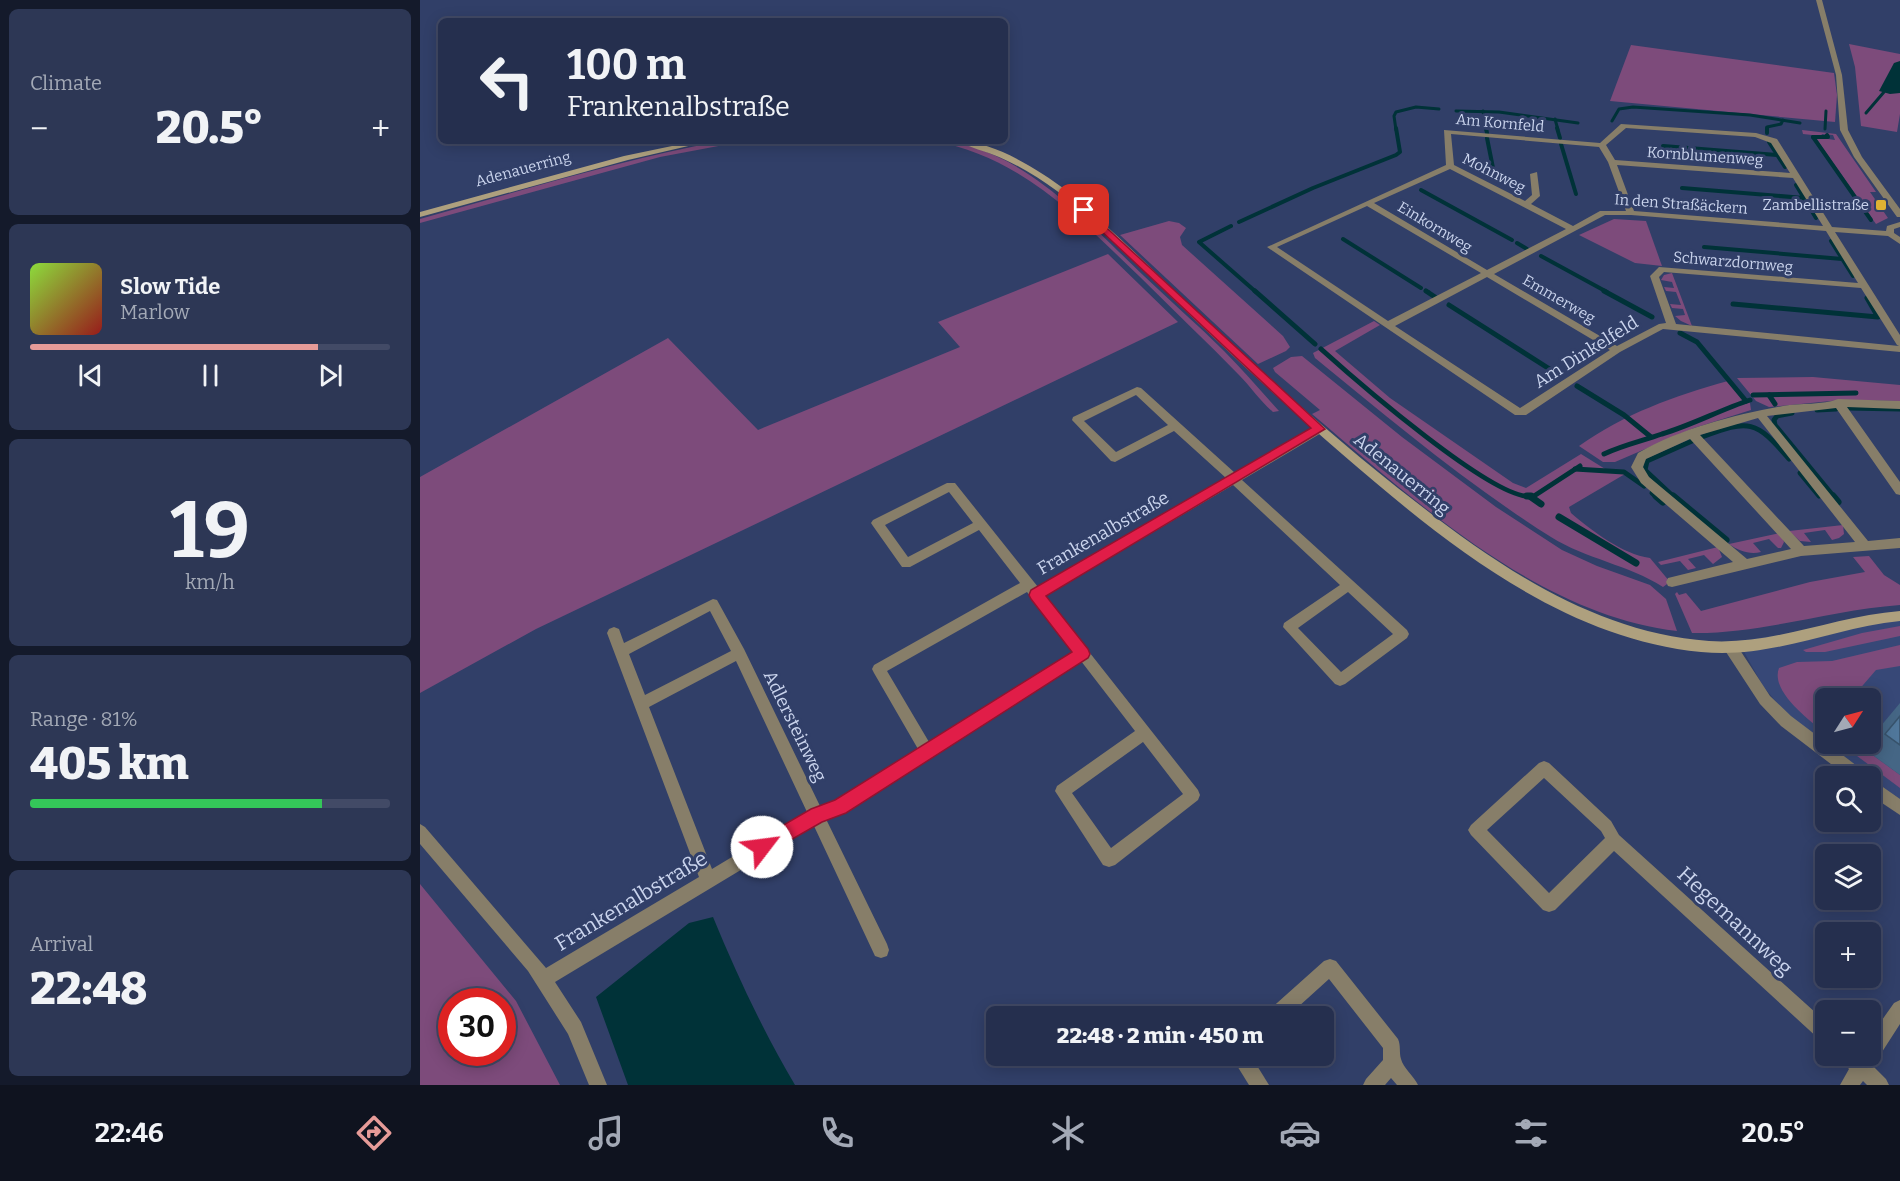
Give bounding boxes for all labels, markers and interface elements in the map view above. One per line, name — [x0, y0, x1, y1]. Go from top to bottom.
text: 100 m — [567, 40, 686, 90]
icon: left — [468, 42, 546, 120]
text: Climate — [30, 71, 102, 95]
text: Frankenalbstraße — [567, 91, 790, 123]
text: 20.5° — [156, 101, 264, 155]
text: − — [30, 109, 48, 149]
text: + — [371, 109, 390, 149]
street label: Am Kornfeld — [1455, 110, 1545, 136]
street label: Kornblumenweg — [1646, 143, 1764, 169]
street label: Adenauerring — [473, 148, 573, 190]
street label: Mohnweg — [1459, 149, 1529, 197]
pin — [1058, 184, 1109, 235]
street label: In den Straßäckern — [1614, 190, 1749, 218]
icon: arrive — [1067, 193, 1100, 226]
place label: Zambellistraße — [1762, 196, 1869, 214]
street label: Einkornweg — [1395, 198, 1475, 256]
marker: Zambellistraße — [1874, 198, 1888, 212]
street label: Schwarzdornweg — [1672, 248, 1794, 276]
street label: Emmerweg — [1519, 271, 1599, 327]
text: Slow Tide — [120, 273, 220, 300]
text: Marlow — [120, 300, 190, 324]
street label: Am Dinkelfeld — [1530, 311, 1643, 393]
icon: previous — [74, 359, 107, 392]
icon: pause — [194, 359, 227, 392]
icon: next — [314, 359, 347, 392]
street label: Adenauerring — [1349, 429, 1455, 519]
text: 19 — [170, 484, 250, 578]
street label: Frankenalbstraße — [1033, 486, 1173, 580]
text: km/h — [185, 570, 235, 594]
street label: Adlersteinweg — [759, 667, 831, 785]
north arrow — [1815, 688, 1881, 754]
map controls — [1815, 688, 1881, 1066]
text: Range · 81% — [30, 707, 138, 731]
text: 405 km — [30, 737, 189, 791]
button: search — [1815, 766, 1881, 832]
position arrow — [730, 815, 794, 879]
button: layers — [1815, 844, 1881, 910]
street label: Frankenalbstraße — [550, 845, 712, 957]
street label: Hegemannweg — [1672, 861, 1798, 981]
button: + — [1815, 922, 1881, 988]
text: Arrival — [30, 932, 93, 956]
text: 22:48 — [30, 962, 147, 1016]
speed limit sign: 30 — [438, 988, 516, 1066]
button: − — [1815, 1000, 1881, 1066]
text: 22:48 · 2 min · 450 m — [1057, 1022, 1263, 1049]
icon: directions — [353, 1112, 395, 1154]
icon: music — [585, 1112, 627, 1154]
icon: phone — [816, 1112, 858, 1154]
icon: climate — [1047, 1112, 1089, 1154]
icon: car — [1279, 1112, 1321, 1154]
icon: filters — [1510, 1112, 1552, 1154]
text: 22:46 — [95, 1117, 164, 1149]
text: 20.5° — [1741, 1117, 1805, 1149]

